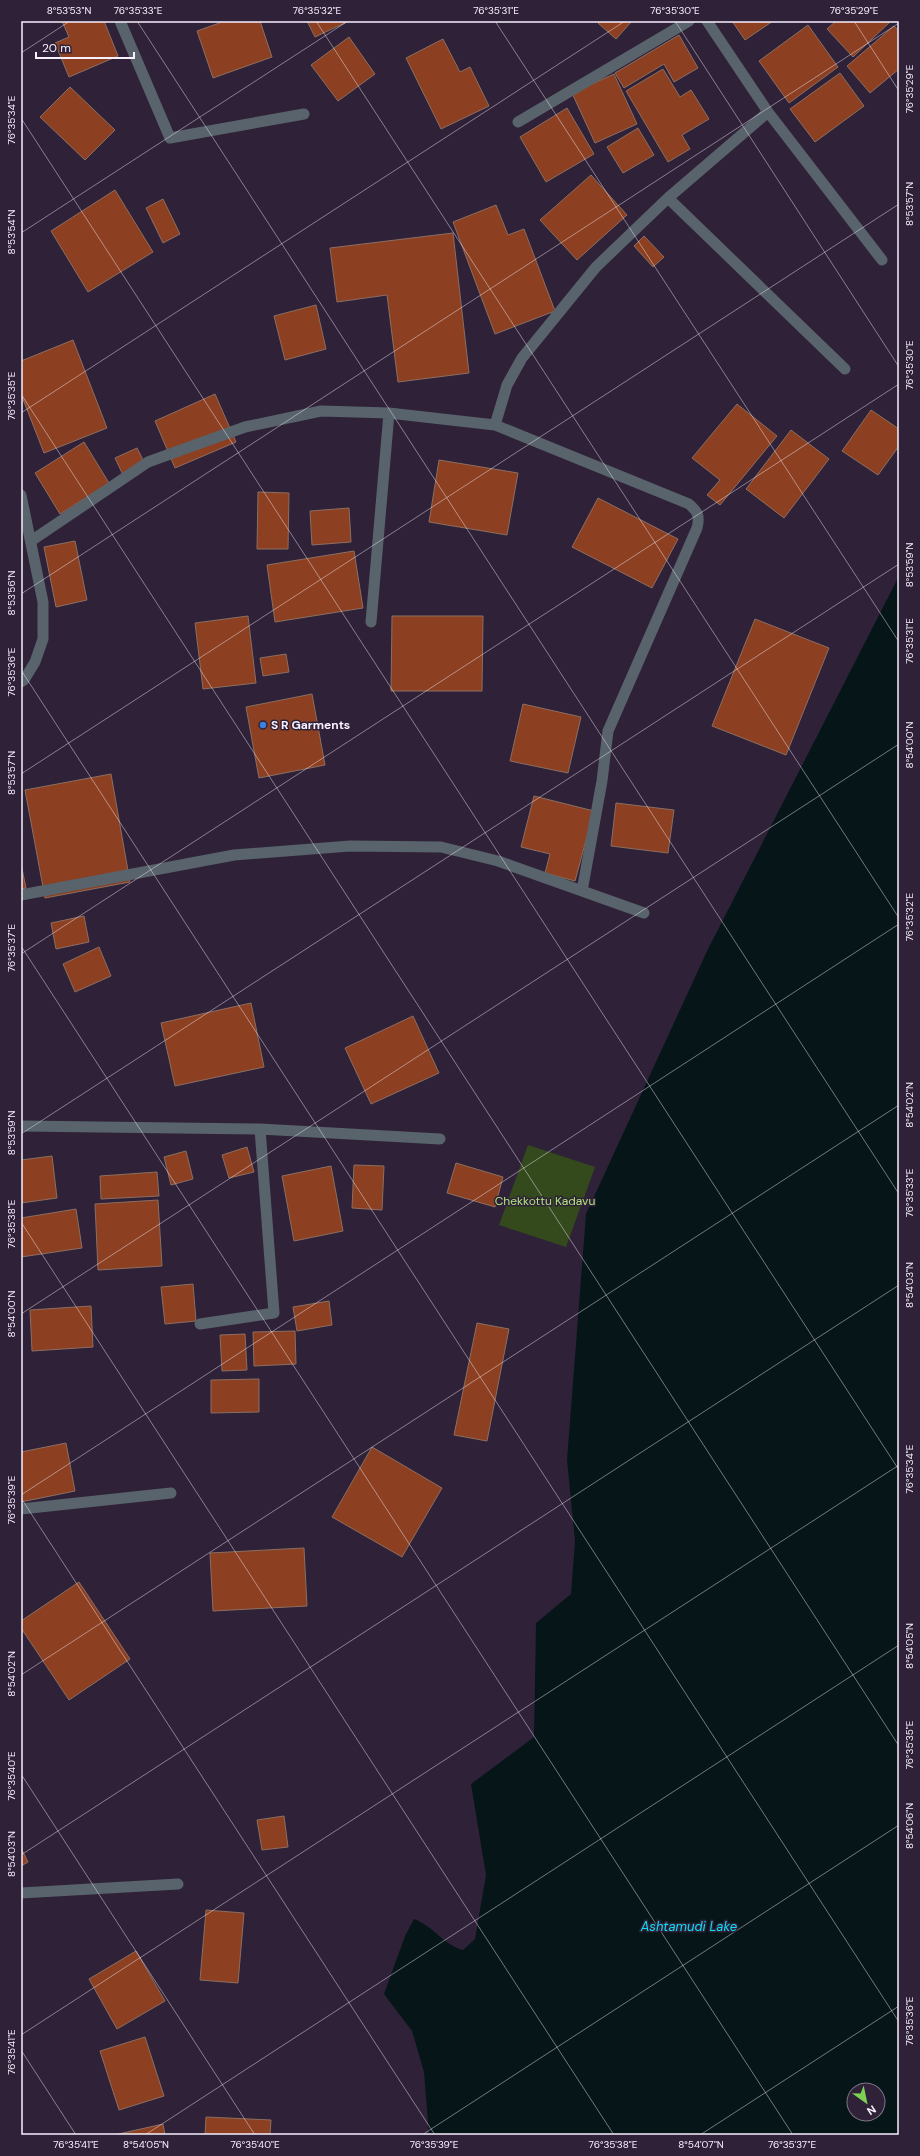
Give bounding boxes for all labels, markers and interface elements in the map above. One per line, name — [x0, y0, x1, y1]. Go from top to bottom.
text: 8°53'53"N — [47, 4, 91, 17]
text: 76°35'33"E — [114, 4, 163, 17]
text: 76°35'32"E — [293, 4, 342, 17]
text: 76°35'31"E — [473, 4, 519, 17]
text: 76°35'30"E — [650, 4, 700, 17]
text: 76°35'29"E — [830, 4, 879, 17]
scale bar — [36, 34, 134, 60]
text: 20 m — [42, 40, 71, 56]
text: 76°35'29"E — [903, 64, 916, 113]
text: 76°35'34"E — [5, 95, 18, 144]
text: 8°53'57"N — [903, 182, 916, 226]
text: 8°53'54"N — [5, 210, 18, 254]
text: 76°35'30"E — [903, 340, 916, 390]
text: 76°35'35"E — [5, 371, 18, 420]
text: 8°53'59"N — [903, 543, 916, 587]
text: 8°53'56"N — [5, 570, 18, 616]
text: 76°35'31"E — [903, 618, 916, 664]
text: 76°35'36"E — [5, 647, 18, 696]
place label: S R Garments — [271, 717, 350, 733]
marker: S R Garments — [258, 720, 268, 730]
text: 8°54'00"N — [903, 722, 916, 768]
text: 8°53'57"N — [5, 751, 18, 795]
text: 76°35'32"E — [903, 892, 916, 941]
text: 76°35'37"E — [5, 924, 18, 972]
text: 8°54'02"N — [903, 1082, 916, 1128]
text: 8°53'59"N — [5, 1111, 18, 1155]
text: 76°35'33"E — [903, 1168, 916, 1217]
park label: Chekkottu Kadavu — [495, 1193, 595, 1209]
text: 76°35'38"E — [5, 1199, 18, 1248]
text: 8°54'03"N — [903, 1262, 916, 1308]
text: 8°54'00"N — [5, 1291, 18, 1337]
text: 76°35'34"E — [903, 1444, 916, 1493]
text: 76°35'39"E — [5, 1475, 18, 1524]
text: 8°54'05"N — [903, 1623, 916, 1669]
text: 8°54'02"N — [5, 1651, 18, 1697]
text: 76°35'35"E — [903, 1720, 916, 1769]
text: 76°35'40"E — [5, 1751, 18, 1801]
text: 8°54'06"N — [903, 1803, 916, 1849]
text: 8°54'03"N — [5, 1831, 18, 1877]
water label: Ashtamudi Lake — [640, 1918, 737, 1935]
text: 76°35'36"E — [903, 1996, 916, 2045]
text: 76°35'41"E — [5, 2029, 18, 2075]
north arrow — [846, 2082, 886, 2122]
text: N — [864, 2102, 879, 2118]
text: 76°35'41"E — [53, 2138, 99, 2151]
text: 8°54'05"N — [123, 2138, 169, 2151]
text: 76°35'40"E — [230, 2138, 280, 2151]
text: 76°35'39"E — [410, 2138, 459, 2151]
text: 76°35'38"E — [589, 2138, 638, 2151]
text: 8°54'07"N — [678, 2138, 724, 2151]
text: 76°35'37"E — [768, 2138, 816, 2151]

